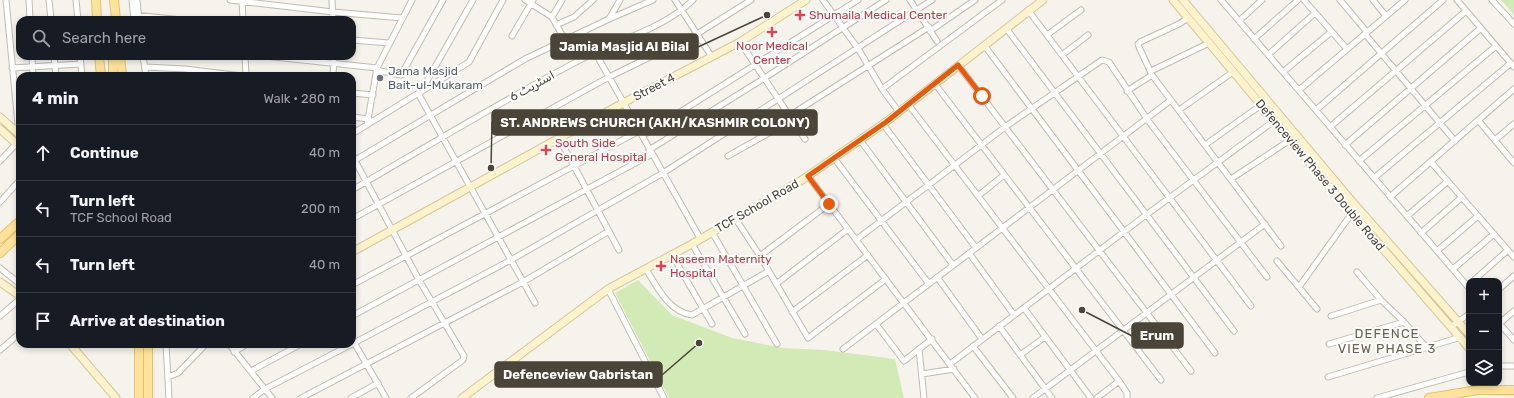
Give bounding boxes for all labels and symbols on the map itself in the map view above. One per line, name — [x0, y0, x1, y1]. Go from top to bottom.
place label: Shumaila Medical Center — [809, 8, 947, 22]
marker: Shumaila Medical Center — [794, 9, 806, 21]
marker: Noor Medical Center — [766, 26, 778, 38]
callout: Jamia Masjid Al Bilal — [551, 34, 698, 59]
text: Jamia Masjid Al Bilal — [559, 39, 689, 54]
place label: Noor Medical Center — [736, 39, 808, 67]
place label: Jama Masjid Bait-ul-Mukaram — [388, 64, 483, 92]
street label: اسٹریٹ 6 — [507, 68, 557, 105]
street label: Street 4 — [631, 70, 678, 104]
marker: Jama Masjid Bait-ul-Mukaram — [375, 73, 385, 83]
route start — [973, 87, 991, 105]
street label: Defenceview Phase 3 Double Road — [1253, 97, 1387, 253]
callout: ST. ANDREWS CHURCH (AKH/KASHMIR COLONY) — [492, 110, 817, 135]
text: ST. ANDREWS CHURCH (AKH/KASHMIR COLONY) — [500, 115, 810, 130]
place label: South Side General Hospital — [555, 136, 647, 164]
marker: South Side General Hospital — [540, 144, 552, 156]
street label: TCF School Road — [713, 176, 801, 236]
route end — [820, 195, 838, 213]
place label: Naseem Maternity Hospital — [670, 252, 772, 280]
marker: Naseem Maternity Hospital — [655, 260, 667, 272]
callout: Erum — [1132, 323, 1183, 348]
district label: DEFENCE VIEW PHASE 3 — [1338, 326, 1436, 356]
text: Erum — [1140, 328, 1174, 343]
callout: Defenceview Qabristan — [495, 362, 662, 387]
text: Defenceview Qabristan — [503, 367, 653, 382]

